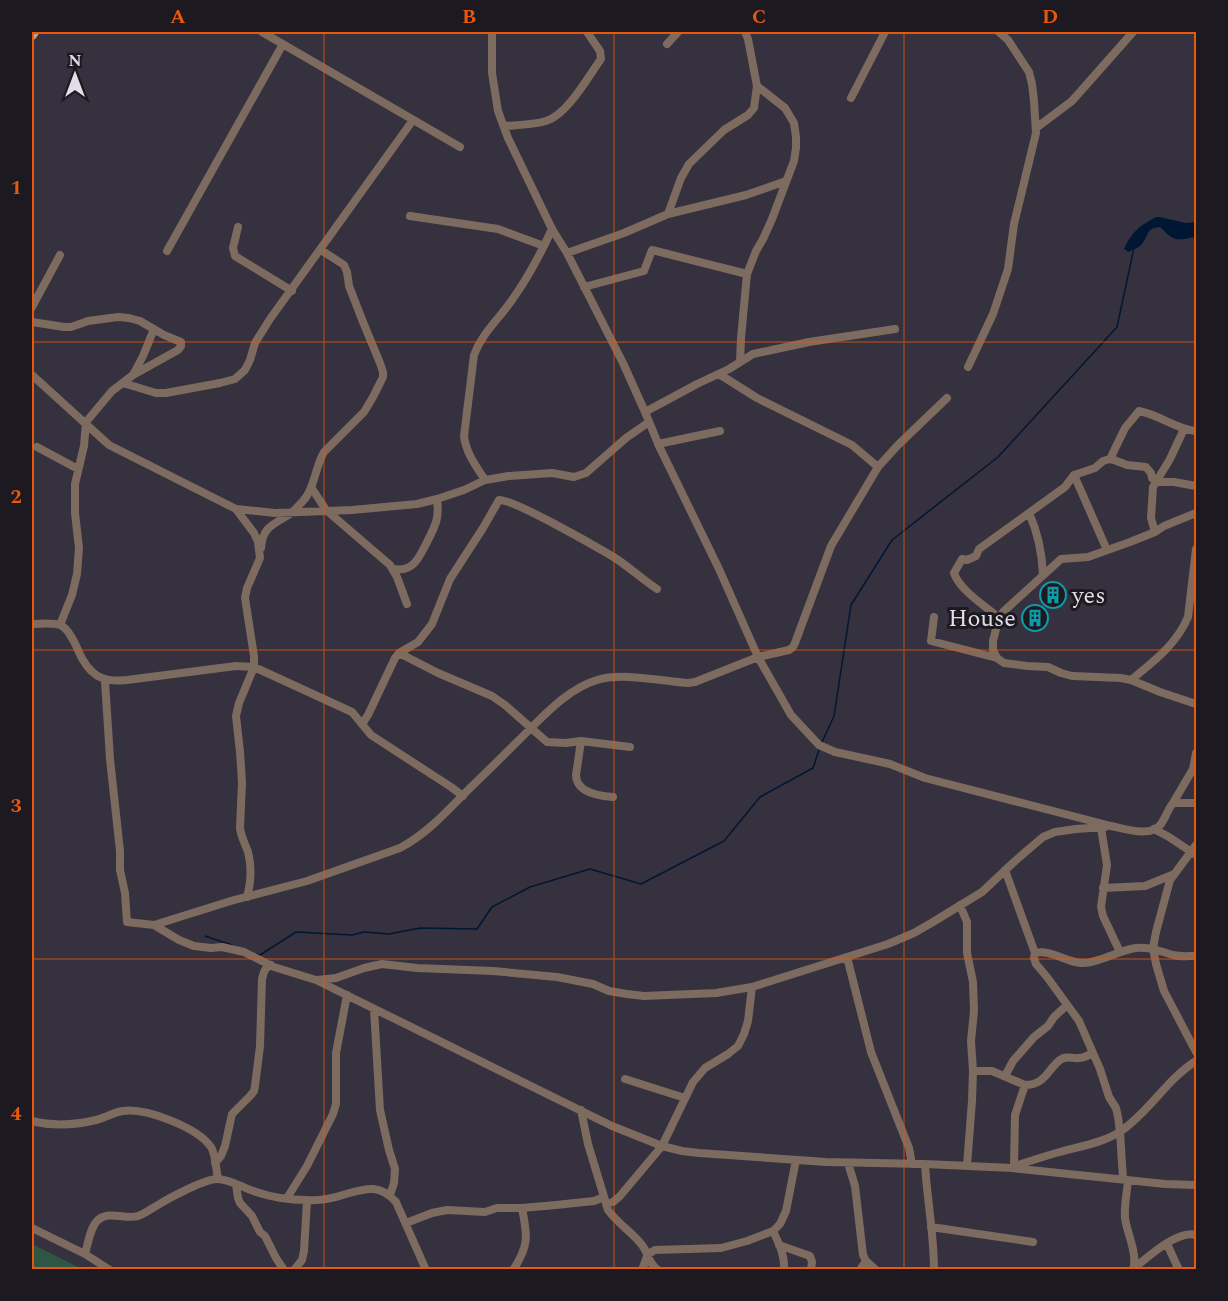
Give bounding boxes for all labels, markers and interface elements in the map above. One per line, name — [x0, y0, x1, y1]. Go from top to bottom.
text: A — [170, 2, 186, 32]
text: B — [462, 2, 476, 32]
text: C — [752, 2, 766, 32]
text: D — [1042, 2, 1058, 32]
north arrow — [45, 45, 105, 105]
text: N — [68, 49, 82, 73]
text: 1 — [10, 173, 22, 203]
text: 2 — [10, 482, 22, 512]
place label: yes — [1071, 578, 1106, 614]
building icon: yes — [1038, 580, 1068, 610]
place label: House — [948, 601, 1016, 637]
building icon: House — [1020, 603, 1050, 633]
text: 3 — [10, 791, 22, 821]
text: 4 — [10, 1099, 22, 1129]

